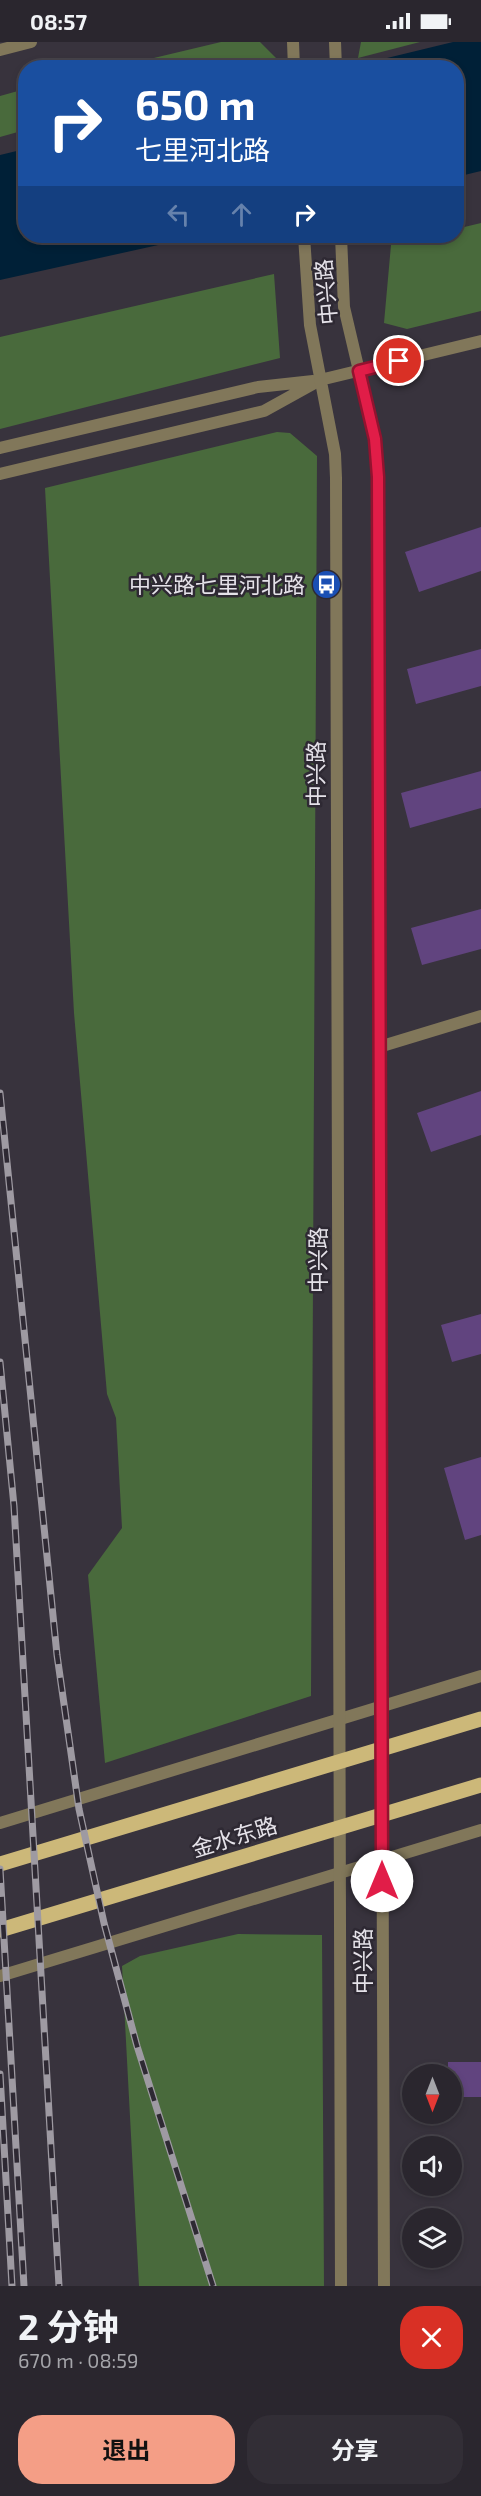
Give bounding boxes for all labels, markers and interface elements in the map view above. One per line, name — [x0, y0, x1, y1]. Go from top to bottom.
text: 08:57 — [30, 8, 87, 34]
text: 650 m — [135, 78, 256, 128]
icon: right — [36, 84, 114, 162]
text: 七里河北路 — [135, 133, 270, 165]
icon: left — [162, 198, 195, 231]
icon: ahead — [225, 198, 258, 231]
icon: right — [288, 198, 321, 231]
street label: 中兴路 — [309, 258, 341, 326]
pin — [373, 335, 424, 386]
icon: arrive — [382, 344, 415, 377]
bus stop icon: 中兴路七里河北路 — [310, 568, 342, 600]
place label: 中兴路七里河北路 — [129, 571, 305, 597]
street label: 中兴路 — [302, 741, 328, 807]
street label: 中兴路 — [304, 1227, 330, 1293]
street label: 金水东路 — [188, 1811, 280, 1861]
position arrow — [350, 1849, 414, 1913]
street label: 中兴路 — [349, 1928, 375, 1994]
north arrow — [402, 2064, 462, 2124]
map controls — [402, 2064, 462, 2268]
button: sound — [402, 2136, 462, 2196]
button: layers — [402, 2208, 462, 2268]
text: 2 分钟 — [18, 2304, 119, 2347]
button: close — [400, 2306, 463, 2369]
text: 670 m · 08:59 — [18, 2348, 138, 2372]
button: 退出 — [18, 2415, 235, 2484]
button: 分享 — [247, 2415, 463, 2484]

